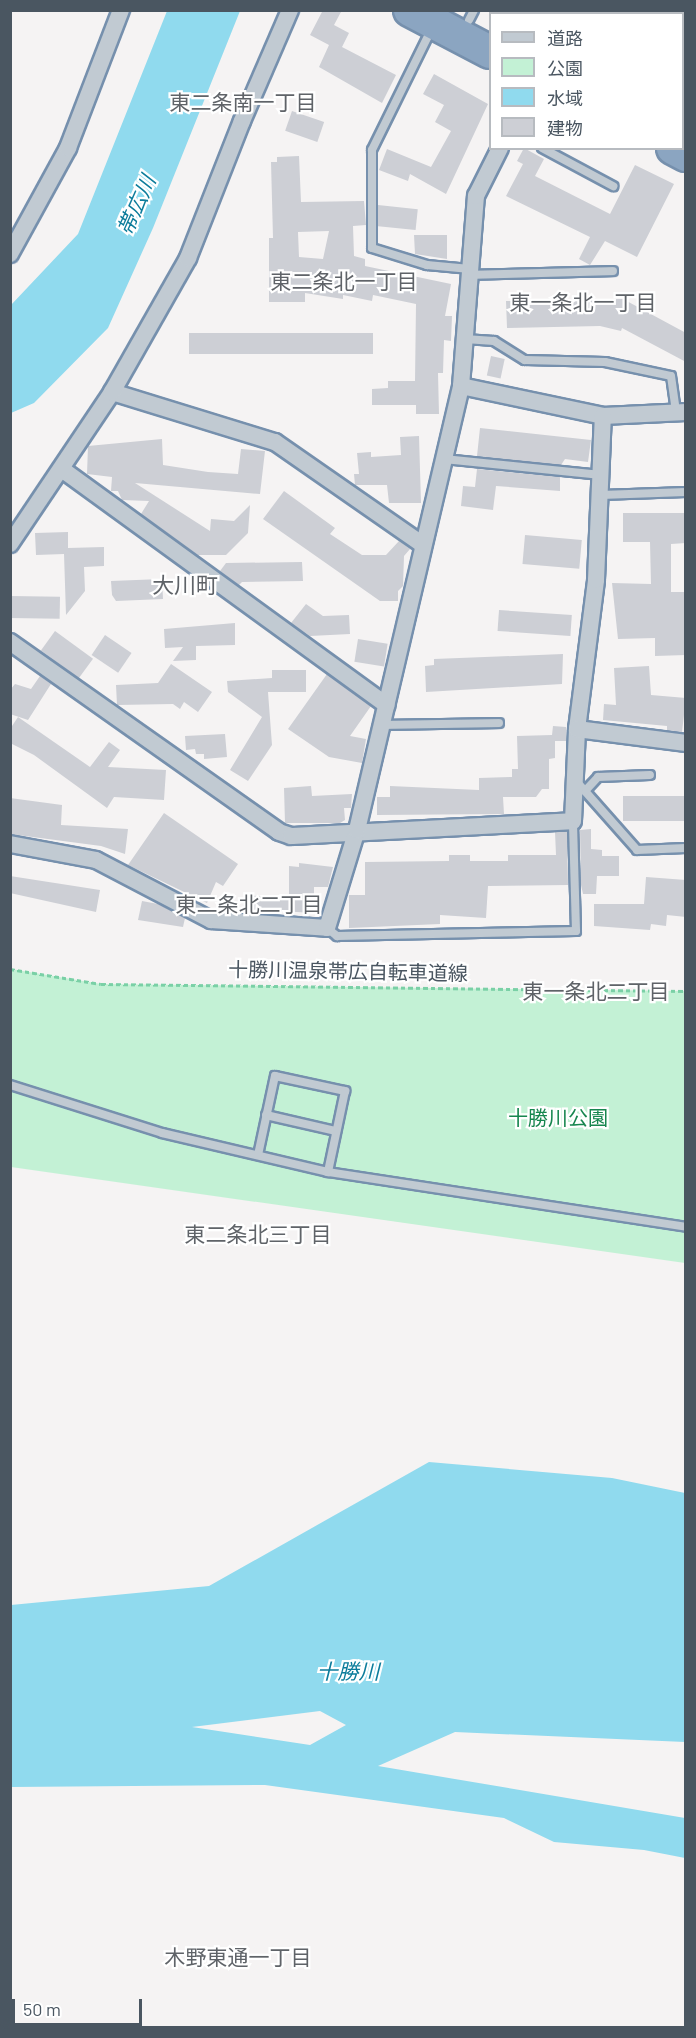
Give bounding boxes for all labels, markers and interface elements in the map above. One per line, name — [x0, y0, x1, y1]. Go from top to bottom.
legend — [489, 12, 684, 150]
text: 道路 — [547, 27, 583, 49]
text: 公園 — [547, 57, 583, 79]
text: 水域 — [547, 87, 583, 109]
district label: 東二条南一丁目 — [170, 89, 316, 115]
text: 建物 — [547, 117, 583, 139]
water label: 帯広川 — [112, 171, 160, 239]
district label: 東二条北一丁目 — [271, 268, 417, 294]
district label: 東一条北一丁目 — [510, 289, 656, 315]
district label: 大川町 — [152, 572, 218, 598]
district label: 東二条北二丁目 — [176, 891, 322, 917]
street label: 十勝川温泉帯広自転車道線 — [228, 957, 468, 985]
district label: 東一条北二丁目 — [523, 978, 669, 1004]
park label: 十勝川公園 — [508, 1105, 608, 1129]
district label: 東二条北三丁目 — [185, 1221, 331, 1247]
water label: 十勝川 — [317, 1658, 379, 1684]
district label: 木野東通一丁目 — [165, 1944, 311, 1970]
scale bar — [15, 1987, 146, 2025]
text: 50 m — [23, 1998, 61, 2020]

